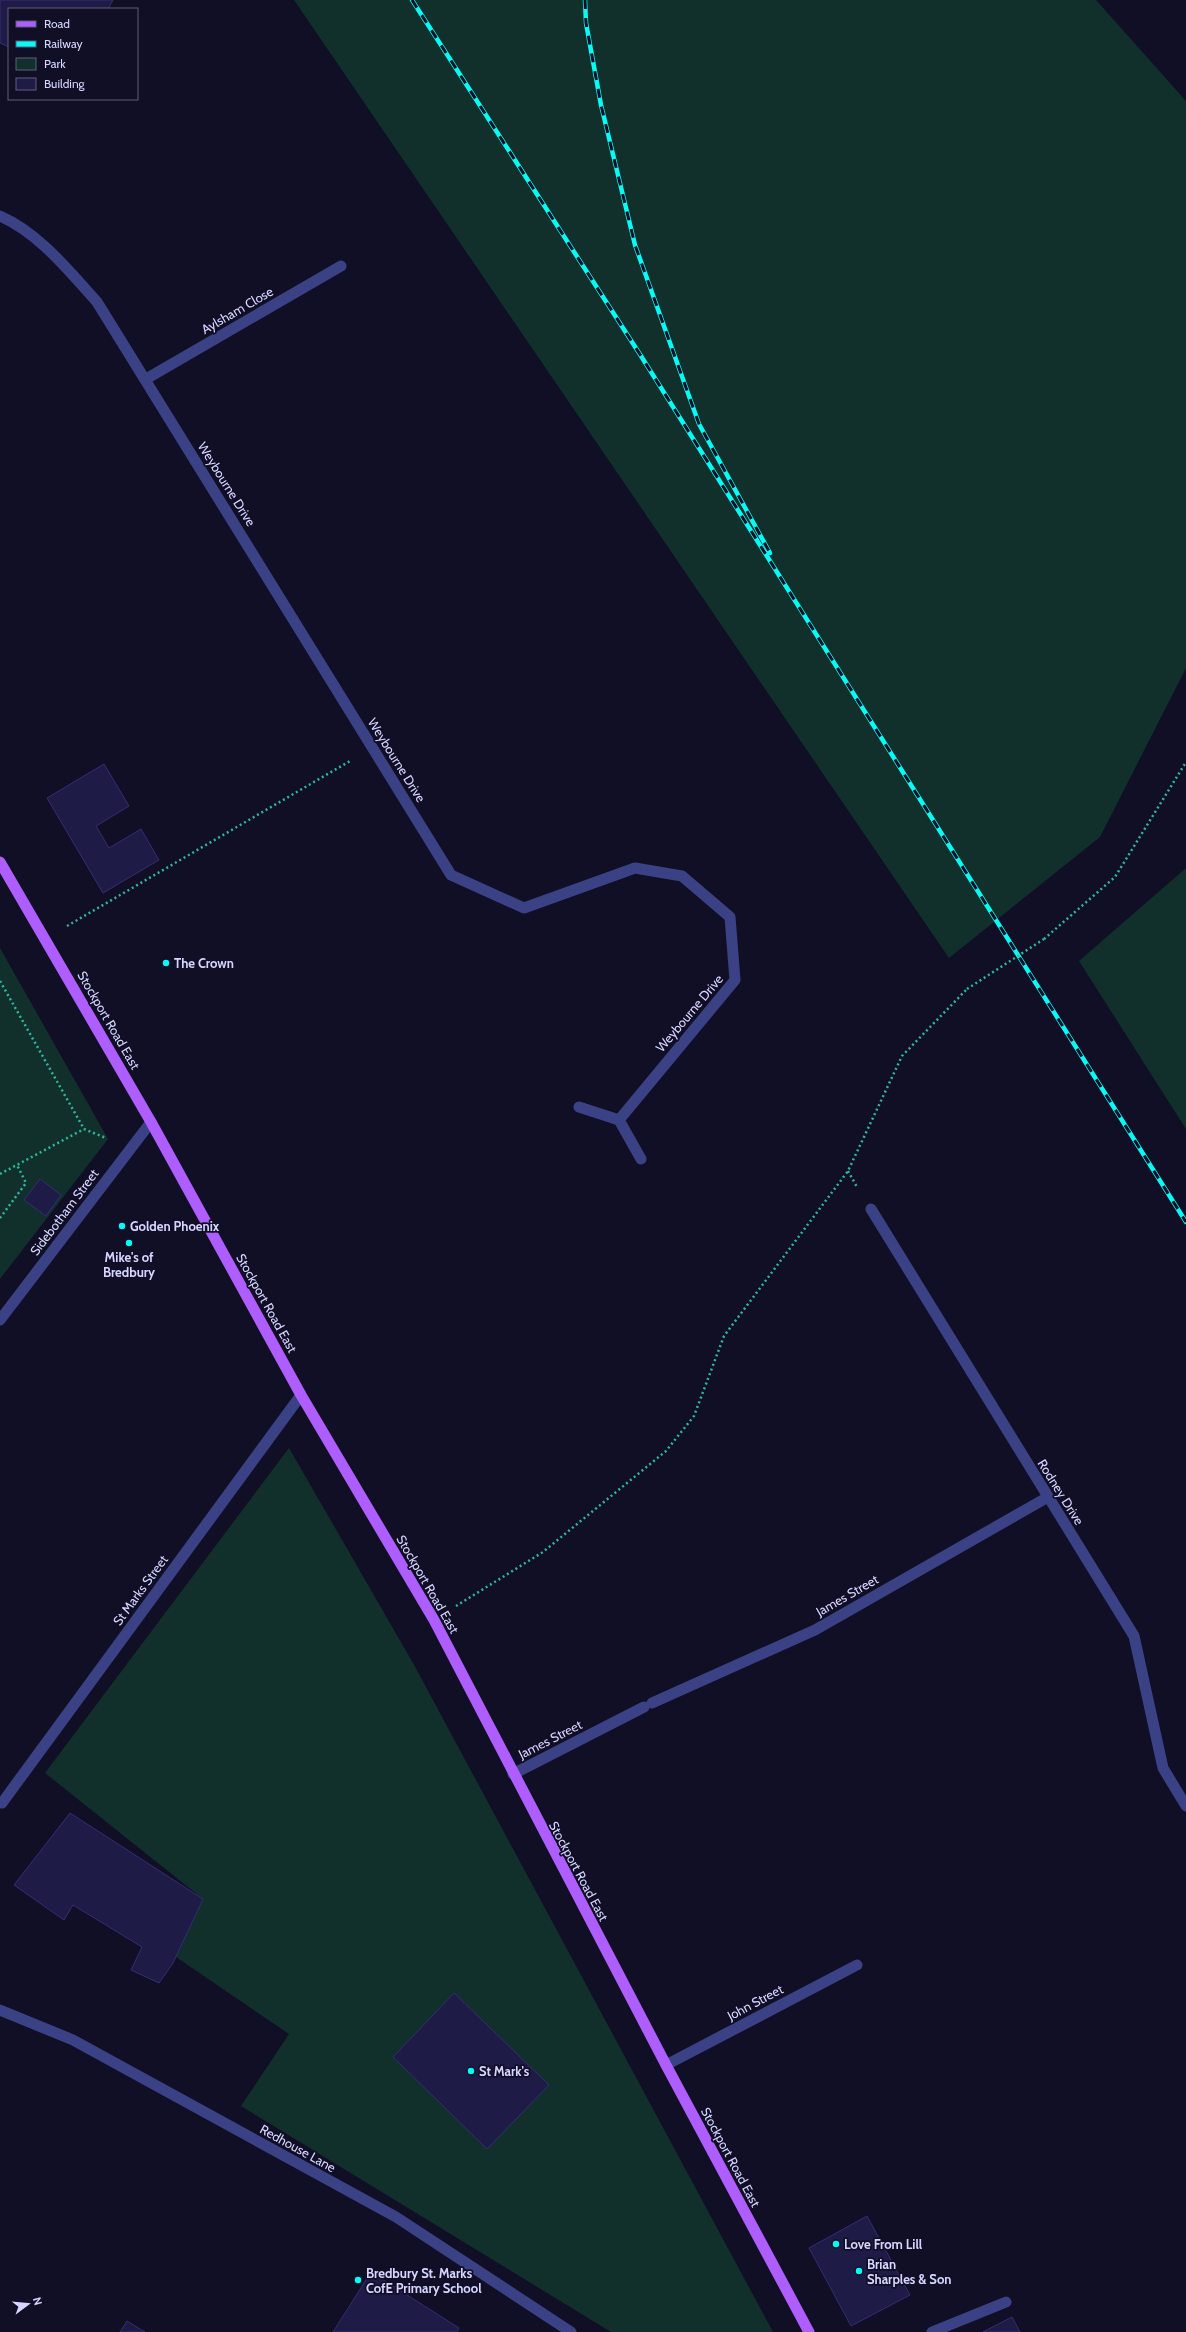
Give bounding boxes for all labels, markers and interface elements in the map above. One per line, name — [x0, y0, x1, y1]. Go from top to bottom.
legend — [8, 8, 138, 100]
text: Road — [44, 16, 70, 31]
text: Railway — [44, 36, 82, 51]
text: Park — [44, 56, 66, 71]
text: Building — [44, 76, 86, 91]
street label: Aylsham Close — [198, 283, 276, 337]
street label: Weybourne Drive — [195, 439, 259, 529]
street label: Weybourne Drive — [365, 715, 429, 805]
place label: The Crown — [174, 955, 234, 971]
marker: The Crown — [161, 958, 171, 968]
street label: Stockport Road East — [74, 968, 144, 1072]
street label: Weybourne Drive — [652, 971, 726, 1055]
street label: Sidebotham Street — [26, 1165, 102, 1258]
place label: Golden Phoenix — [130, 1218, 220, 1234]
marker: Golden Phoenix — [117, 1221, 127, 1231]
marker: Mike's of Bredbury — [124, 1238, 134, 1248]
place label: Mike's of Bredbury — [103, 1249, 155, 1280]
street label: Stockport Road East — [233, 1251, 301, 1356]
street label: Rodney Drive — [1034, 1456, 1088, 1528]
street label: Stockport Road East — [393, 1532, 463, 1636]
street label: St Marks Street — [109, 1551, 171, 1628]
street label: James Street — [812, 1570, 881, 1620]
street label: James Street — [515, 1716, 585, 1762]
street label: Stockport Road East — [546, 1818, 612, 1924]
street label: John Street — [723, 1980, 786, 2024]
place label: St Mark's — [479, 2063, 530, 2079]
marker: St Mark's — [466, 2066, 476, 2076]
street label: Stockport Road East — [698, 2104, 764, 2210]
street label: Redhouse Lane — [257, 2121, 339, 2176]
place label: Love From Lill — [844, 2236, 923, 2252]
marker: Love From Lill — [831, 2239, 841, 2249]
place label: Brian Sharples & Son — [867, 2256, 952, 2287]
place label: Bredbury St. Marks CofE Primary School — [366, 2265, 482, 2296]
marker: Brian Sharples & Son — [854, 2266, 864, 2276]
marker: Bredbury St. Marks CofE Primary School — [353, 2275, 363, 2285]
north arrow — [8, 2284, 48, 2324]
text: N — [30, 2296, 45, 2307]

